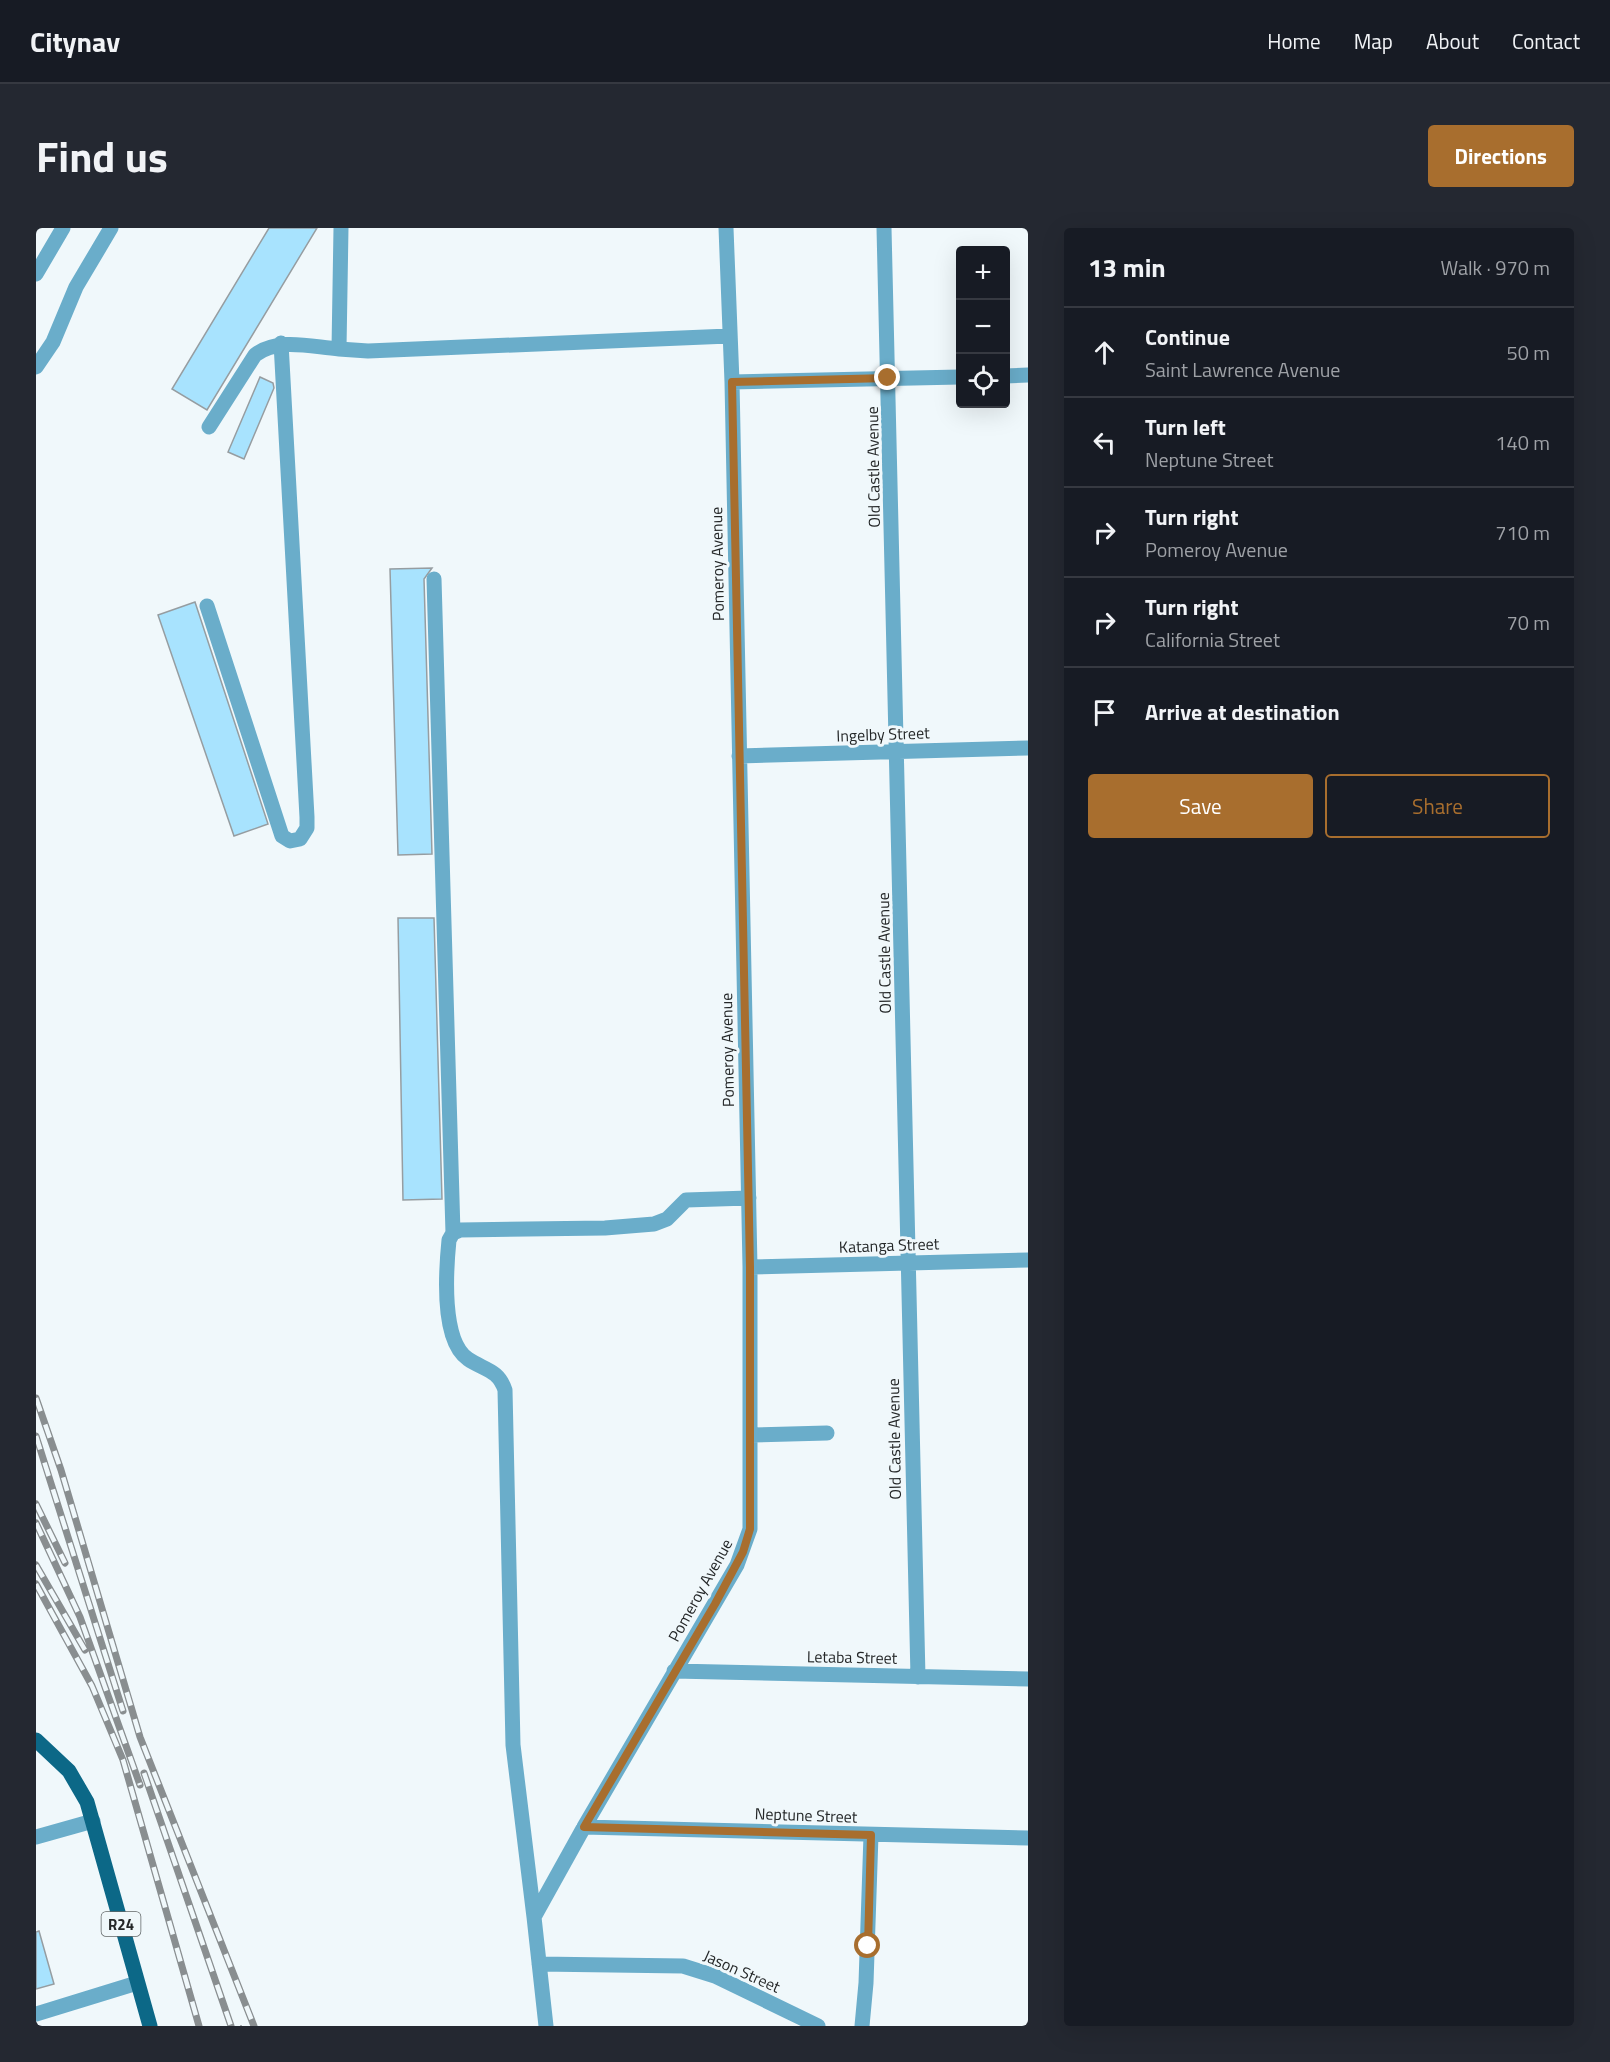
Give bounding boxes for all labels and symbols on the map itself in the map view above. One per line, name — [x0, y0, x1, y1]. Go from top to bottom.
route end — [874, 364, 900, 390]
street label: Old Castle Avenue — [860, 406, 886, 528]
street label: Pomeroy Avenue — [704, 507, 730, 621]
street label: Ingelby Street — [836, 720, 930, 748]
street label: Old Castle Avenue — [871, 892, 897, 1014]
street label: Pomeroy Avenue — [714, 993, 740, 1107]
street label: Katanga Street — [838, 1231, 940, 1259]
street label: Old Castle Avenue — [881, 1378, 907, 1500]
street label: Pomeroy Avenue — [662, 1534, 738, 1646]
street label: Letaba Street — [807, 1644, 898, 1670]
street label: Neptune Street — [754, 1801, 858, 1829]
road number: R24 — [102, 1912, 140, 1936]
route start — [854, 1932, 880, 1958]
street label: Jason Street — [700, 1943, 785, 1999]

